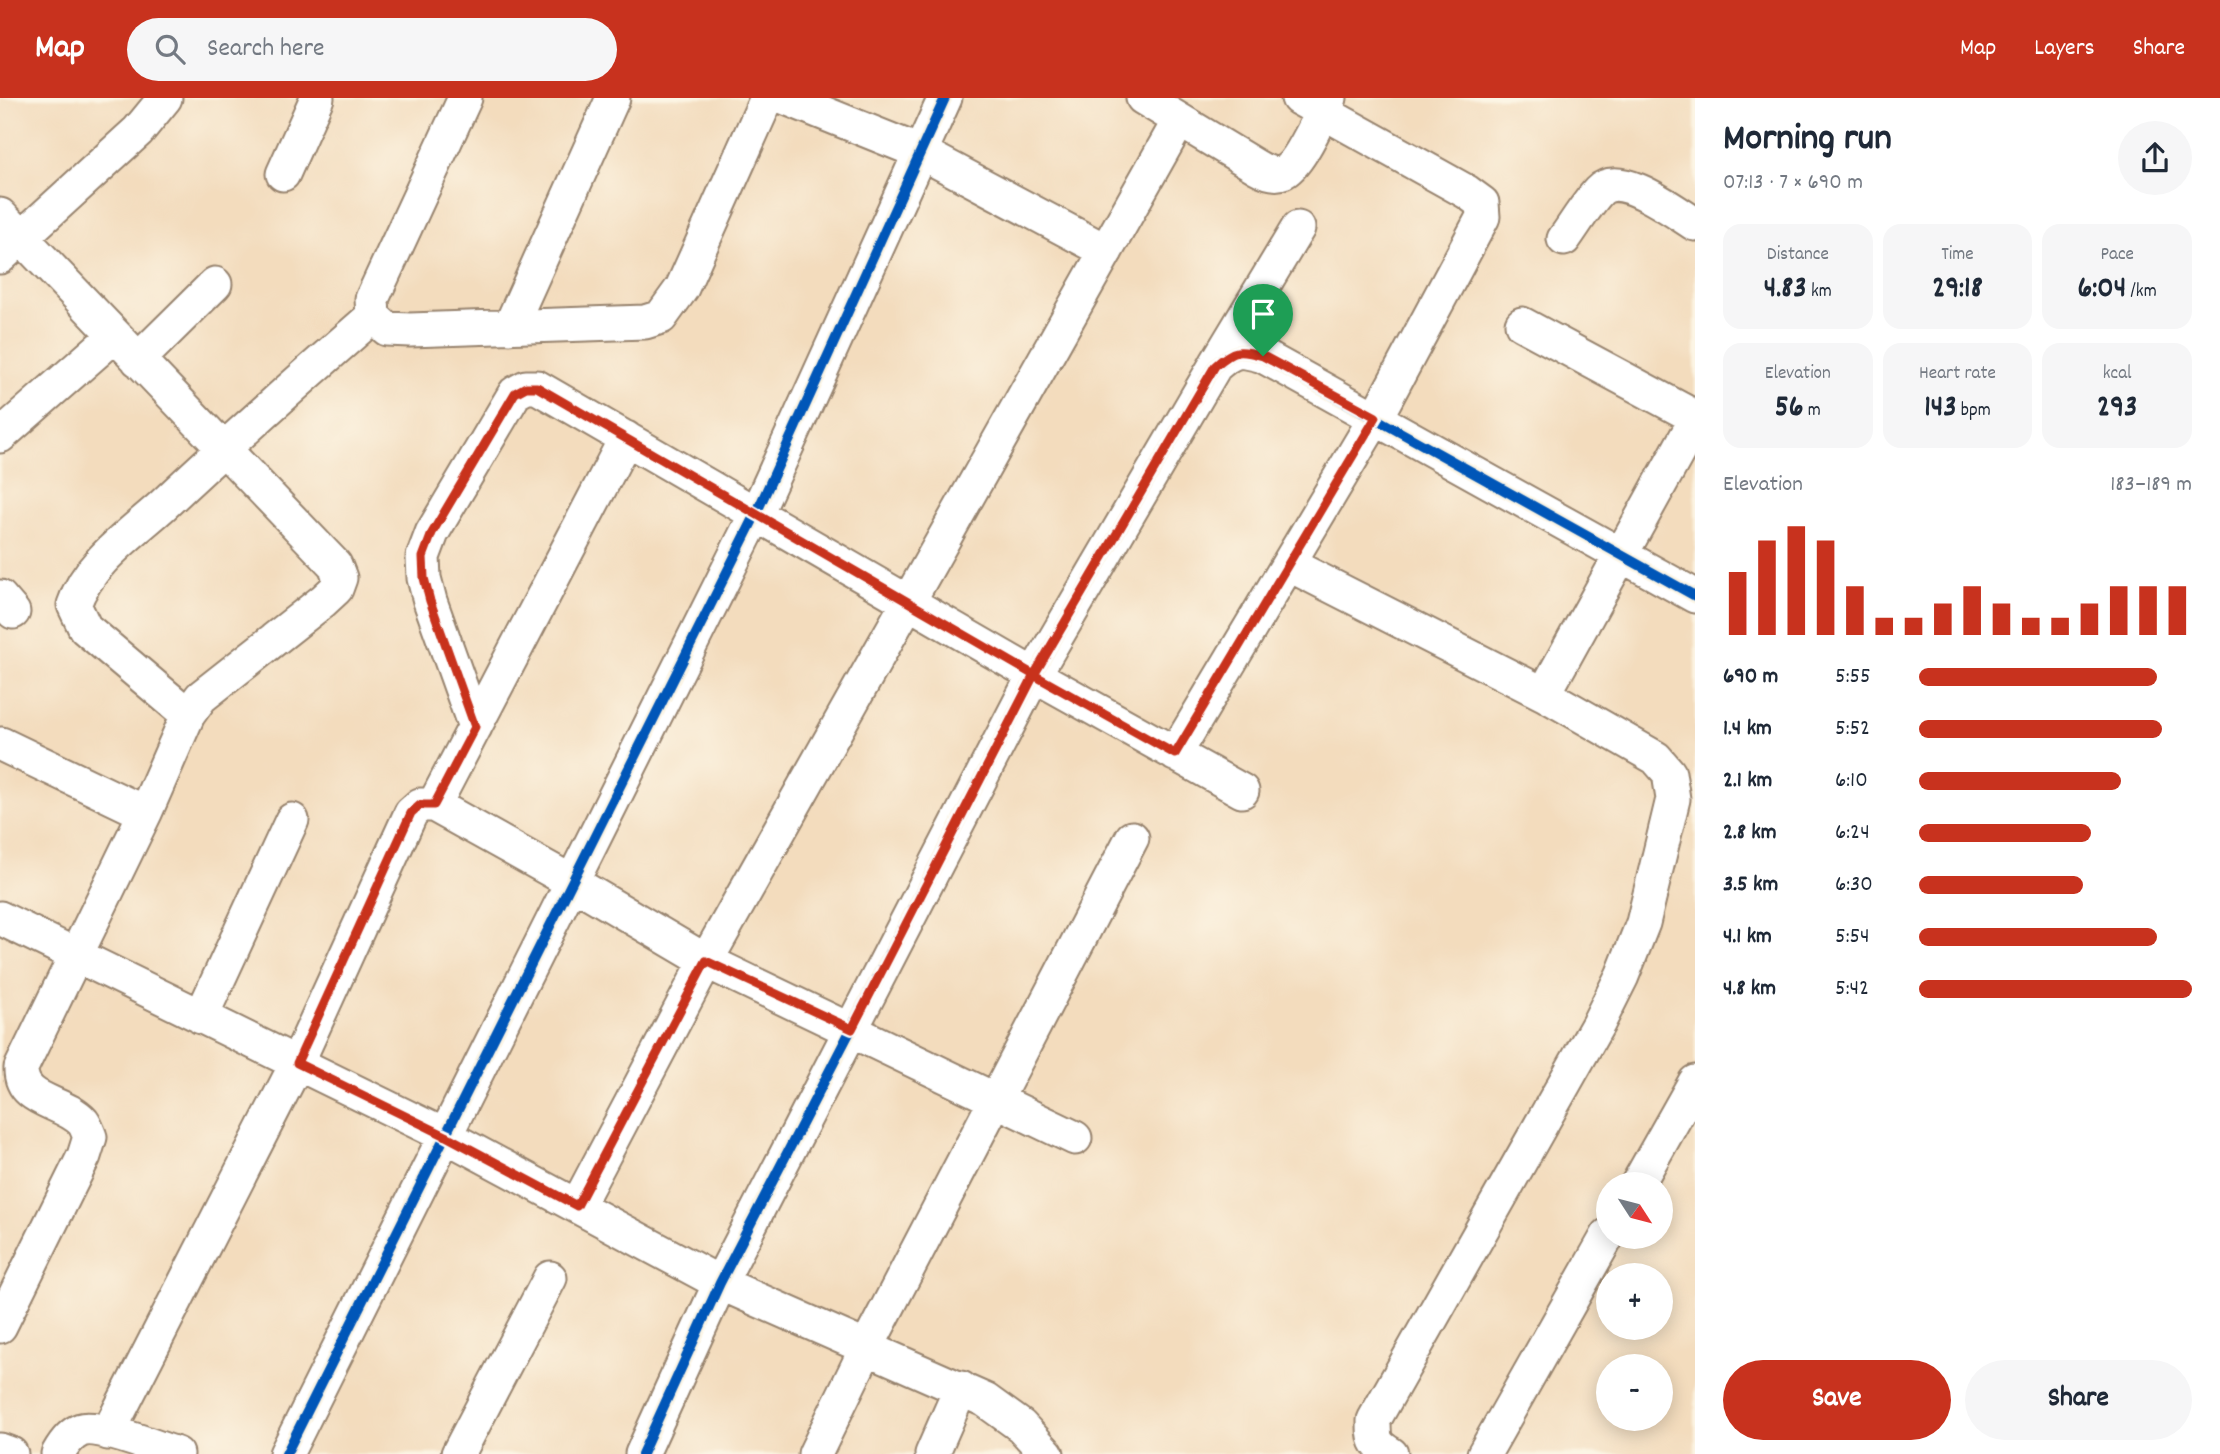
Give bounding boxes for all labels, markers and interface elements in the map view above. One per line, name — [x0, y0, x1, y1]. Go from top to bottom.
search box — [127, 18, 617, 81]
text: Map — [35, 26, 85, 73]
icon: search — [151, 30, 189, 68]
text: Search here — [207, 31, 325, 68]
text: Map — [1960, 32, 1996, 66]
text: Layers — [2034, 32, 2095, 66]
text: Share — [2133, 32, 2185, 66]
text: Morning run — [1723, 113, 1892, 168]
button: share — [2118, 121, 2192, 195]
text: 07:13 · 7 × 690 m — [1723, 167, 1863, 200]
text: Distance — [1767, 242, 1829, 269]
text: Time — [1941, 242, 1974, 269]
text: Pace — [2100, 242, 2134, 269]
text: 4.83 — [1764, 269, 1807, 312]
text: 29:18 — [1932, 269, 1983, 312]
text: 6:04 — [2078, 269, 2126, 312]
text: km — [1807, 279, 1832, 306]
text: /km — [2126, 279, 2157, 306]
pin — [1233, 284, 1293, 356]
icon: arrive — [1244, 295, 1282, 333]
text: Elevation — [1765, 361, 1831, 388]
text: Heart rate — [1919, 361, 1996, 388]
text: kcal — [2103, 361, 2132, 388]
text: 56 — [1775, 388, 1803, 431]
text: 143 — [1924, 388, 1956, 431]
text: 293 — [2097, 388, 2137, 431]
text: m — [1803, 398, 1821, 425]
text: bpm — [1956, 398, 1991, 425]
text: Elevation — [1723, 469, 1803, 502]
text: 183–189 m — [2110, 469, 2192, 502]
text: 690 m — [1723, 661, 1778, 694]
text: 5:55 — [1835, 661, 1871, 694]
text: 1.4 km — [1723, 713, 1772, 746]
text: 5:52 — [1835, 713, 1870, 746]
text: 2.1 km — [1723, 765, 1772, 798]
text: 6:10 — [1835, 765, 1868, 798]
text: 2.8 km — [1723, 817, 1777, 850]
text: 6:24 — [1835, 817, 1870, 850]
text: 3.5 km — [1723, 869, 1778, 902]
text: 6:30 — [1835, 869, 1873, 902]
text: 4.1 km — [1723, 921, 1772, 954]
text: 5:54 — [1835, 921, 1870, 954]
text: 4.8 km — [1723, 973, 1776, 1006]
text: 5:42 — [1835, 973, 1869, 1006]
north arrow — [1596, 1172, 1673, 1250]
map controls — [1596, 1172, 1673, 1431]
button: + — [1596, 1263, 1673, 1340]
button: − — [1596, 1354, 1673, 1431]
button: Save — [1723, 1360, 1951, 1440]
button: Share — [1965, 1360, 2192, 1440]

